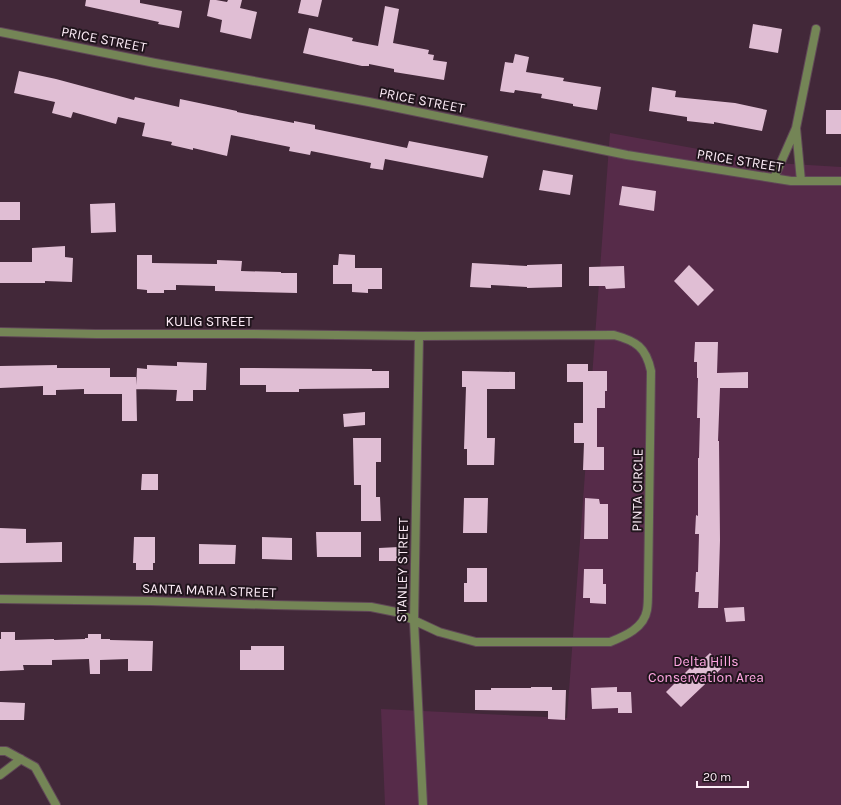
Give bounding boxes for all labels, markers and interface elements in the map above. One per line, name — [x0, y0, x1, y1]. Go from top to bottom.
street label: PRICE STREET — [60, 23, 148, 56]
street label: PRICE STREET — [378, 84, 466, 117]
street label: PRICE STREET — [696, 145, 784, 176]
street label: KULIG STREET — [165, 313, 253, 330]
street label: PINTA CIRCLE — [628, 448, 647, 532]
street label: STANLEY STREET — [393, 518, 412, 623]
street label: SANTA MARIA STREET — [142, 580, 276, 601]
park label: Delta Hills Conservation Area — [648, 653, 764, 686]
scale bar — [697, 763, 748, 789]
text: 20 m — [703, 770, 731, 784]

